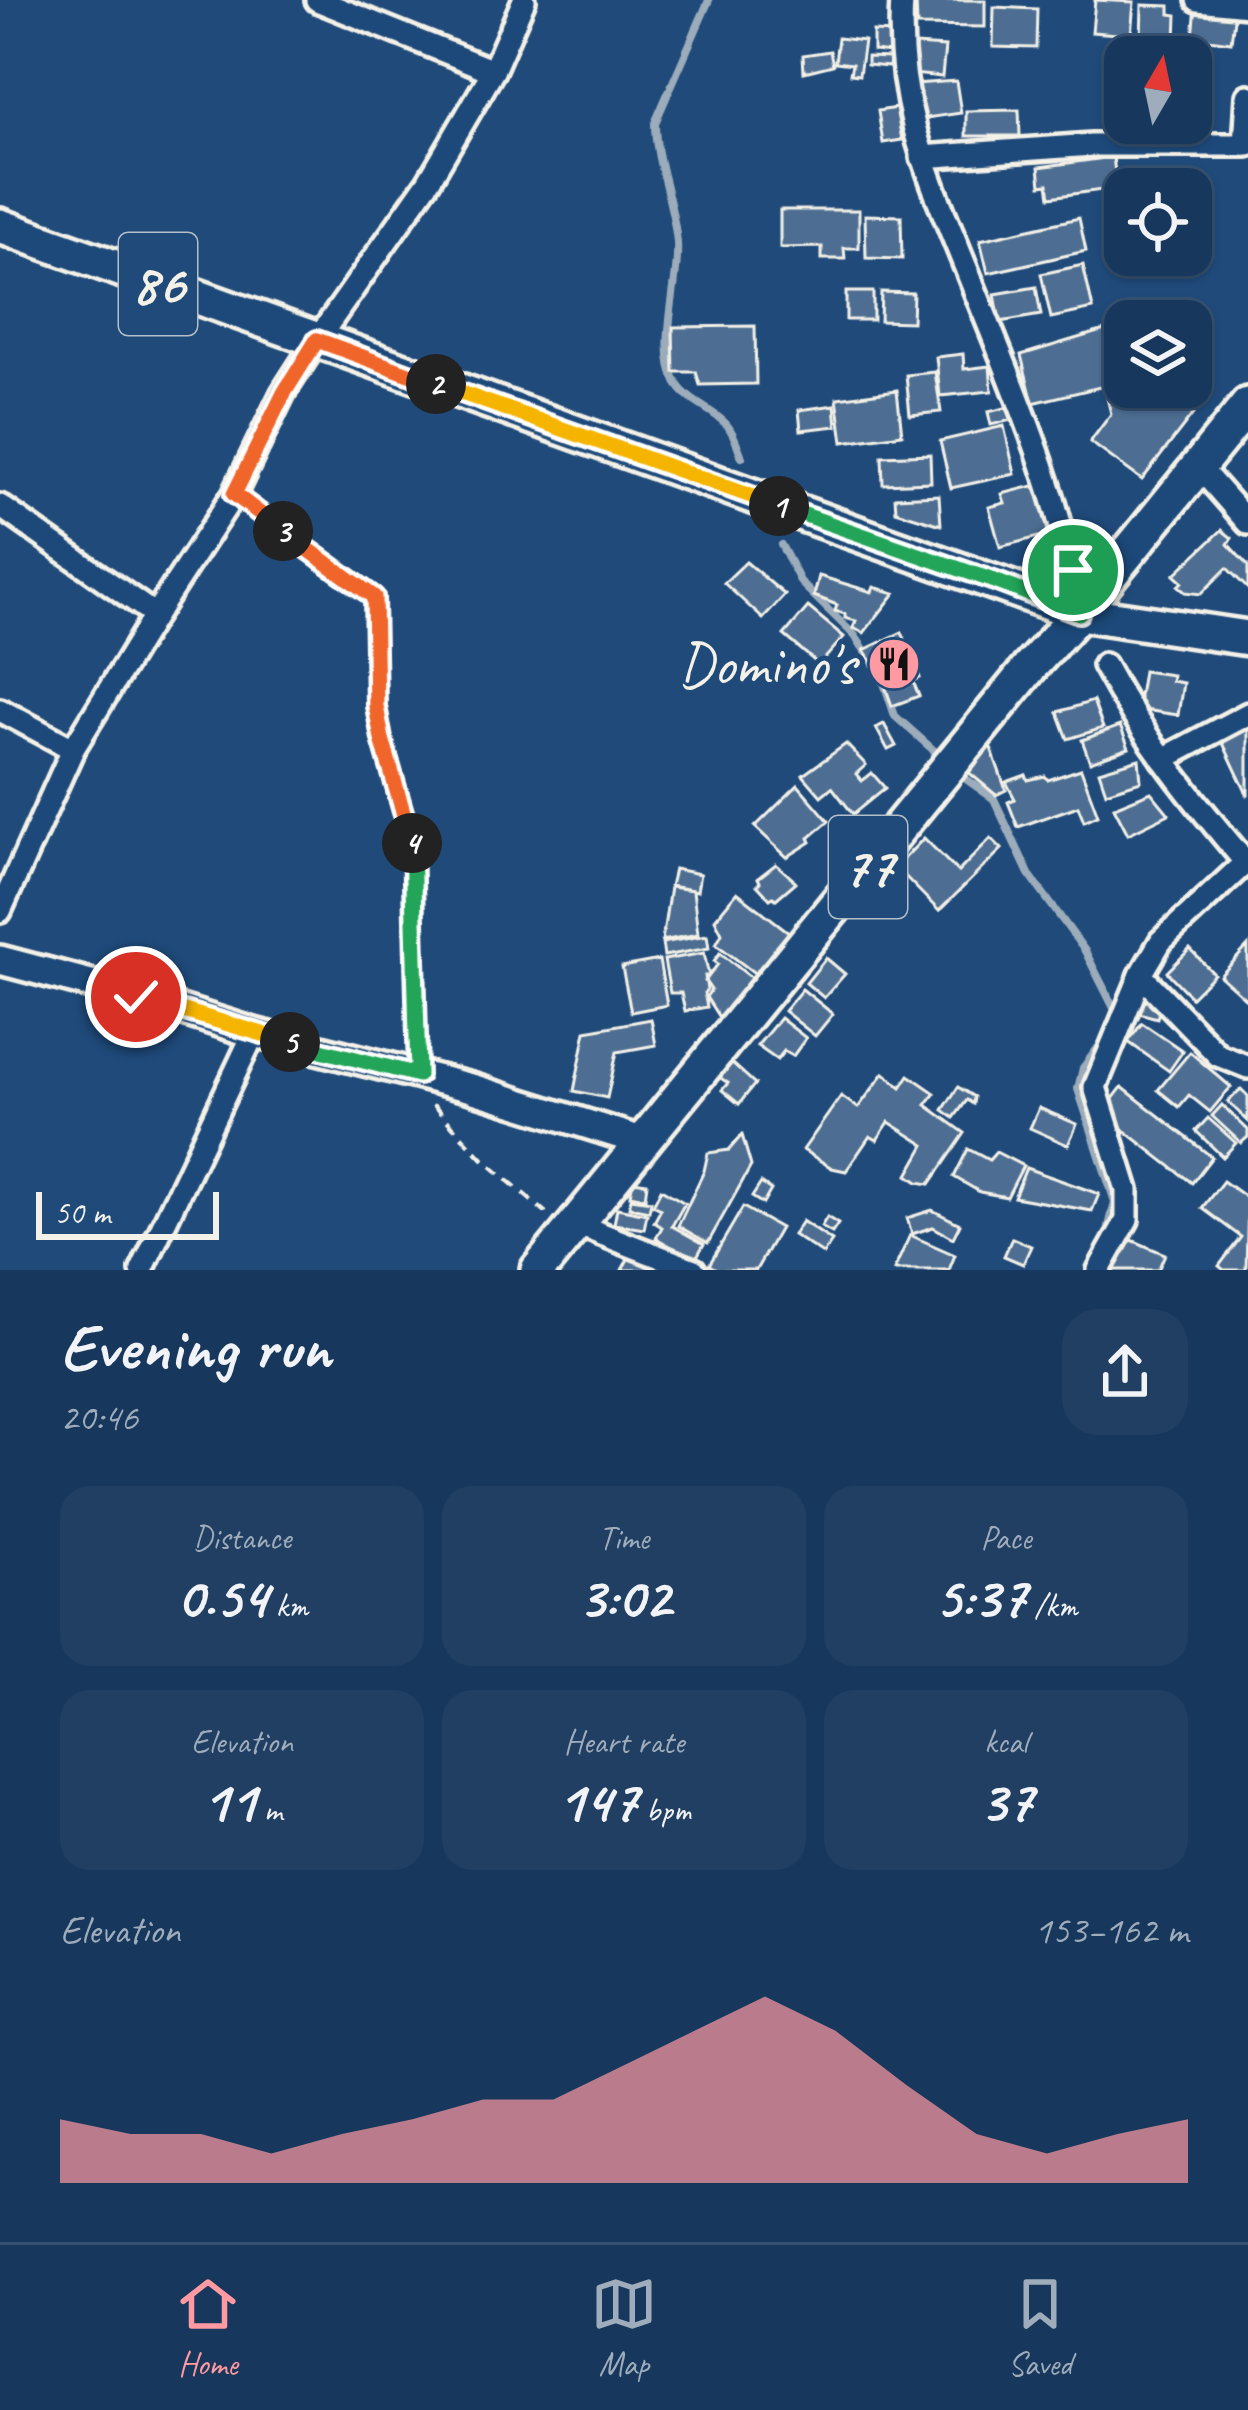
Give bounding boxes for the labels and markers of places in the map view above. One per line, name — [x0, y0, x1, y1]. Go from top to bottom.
pin: 2 — [406, 354, 466, 414]
pin: 1 — [749, 476, 809, 536]
pin: 3 — [253, 501, 313, 561]
pin — [1022, 519, 1124, 621]
place label: Domino's — [678, 626, 861, 702]
restaurant icon: Domino's — [866, 636, 922, 692]
pin: 4 — [382, 813, 442, 873]
pin — [85, 946, 187, 1048]
pin: 5 — [260, 1012, 320, 1072]

